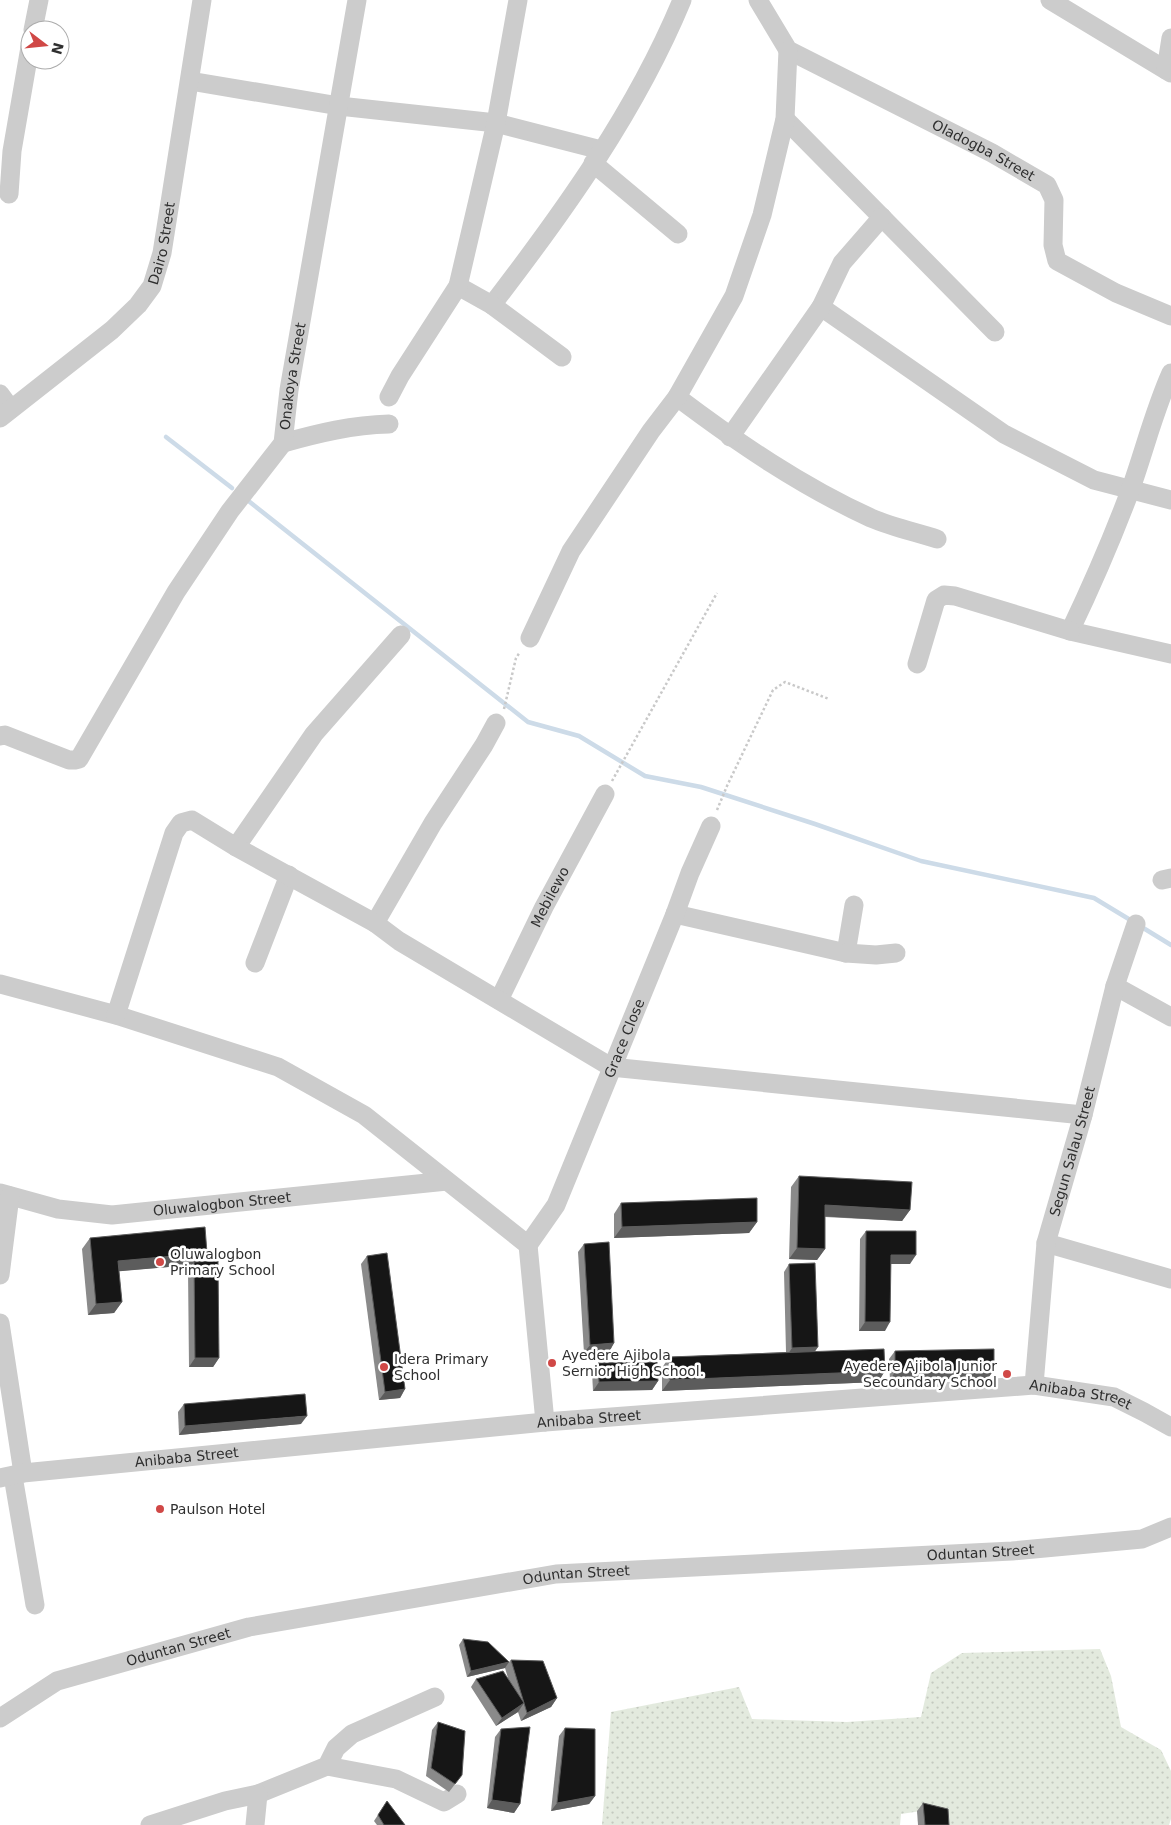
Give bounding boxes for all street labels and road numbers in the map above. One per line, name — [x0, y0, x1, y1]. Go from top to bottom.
street label: Oladogba Street — [929, 116, 1038, 184]
street label: Dairo Street — [145, 200, 178, 287]
street label: Onakoya Street — [277, 321, 309, 431]
street label: Mebilewo — [528, 864, 572, 930]
street label: Grace Close — [601, 996, 648, 1080]
street label: Segun Salau Street — [1046, 1084, 1098, 1218]
street label: Oluwalogbon Street — [152, 1189, 292, 1219]
street label: Anibaba Street — [1028, 1376, 1135, 1413]
street label: Anibaba Street — [536, 1407, 642, 1431]
street label: Anibaba Street — [134, 1444, 240, 1470]
street label: Oduntan Street — [926, 1541, 1035, 1563]
street label: Oduntan Street — [521, 1562, 631, 1588]
street label: Oduntan Street — [124, 1624, 233, 1669]

